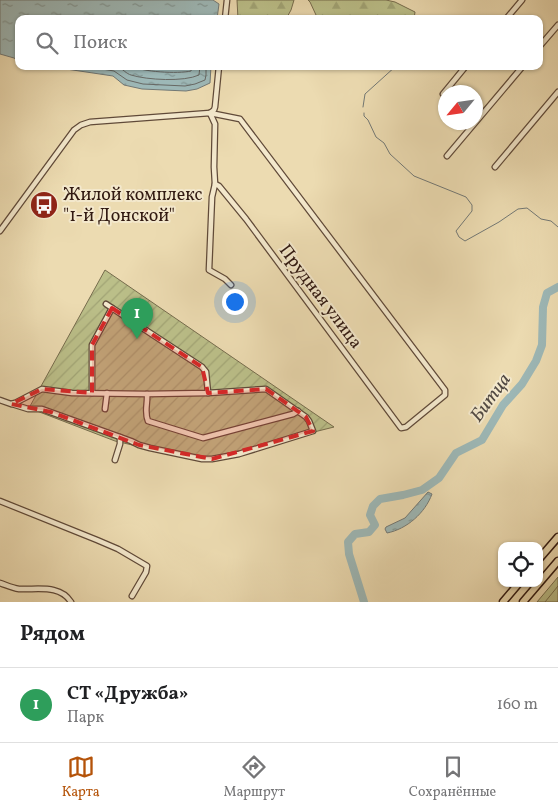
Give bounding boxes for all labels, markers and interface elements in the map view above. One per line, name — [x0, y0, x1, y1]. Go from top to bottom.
search box — [15, 15, 543, 70]
icon: search — [33, 29, 61, 57]
text: Поиск — [73, 30, 127, 56]
north arrow — [438, 85, 483, 130]
place label: Жилой комплекс "1-й Донской" — [63, 183, 203, 229]
bus stop icon: Жилой комплекс "1-й Донской" — [29, 190, 59, 220]
street label: Прудная улица — [272, 239, 368, 355]
your location — [222, 289, 248, 315]
pin: 1 — [121, 298, 153, 339]
water label: Битца — [465, 369, 517, 427]
map controls — [498, 542, 543, 587]
button: locate — [498, 542, 543, 587]
text: Рядом — [20, 620, 85, 649]
text: СТ «Дружба» — [67, 681, 189, 707]
text: 1 — [33, 694, 39, 716]
text: 160 m — [497, 694, 538, 716]
text: Парк — [67, 707, 104, 729]
tab: Карта — [62, 753, 100, 802]
tab: Маршрут — [223, 753, 285, 802]
tab: Сохранённые — [409, 753, 496, 802]

